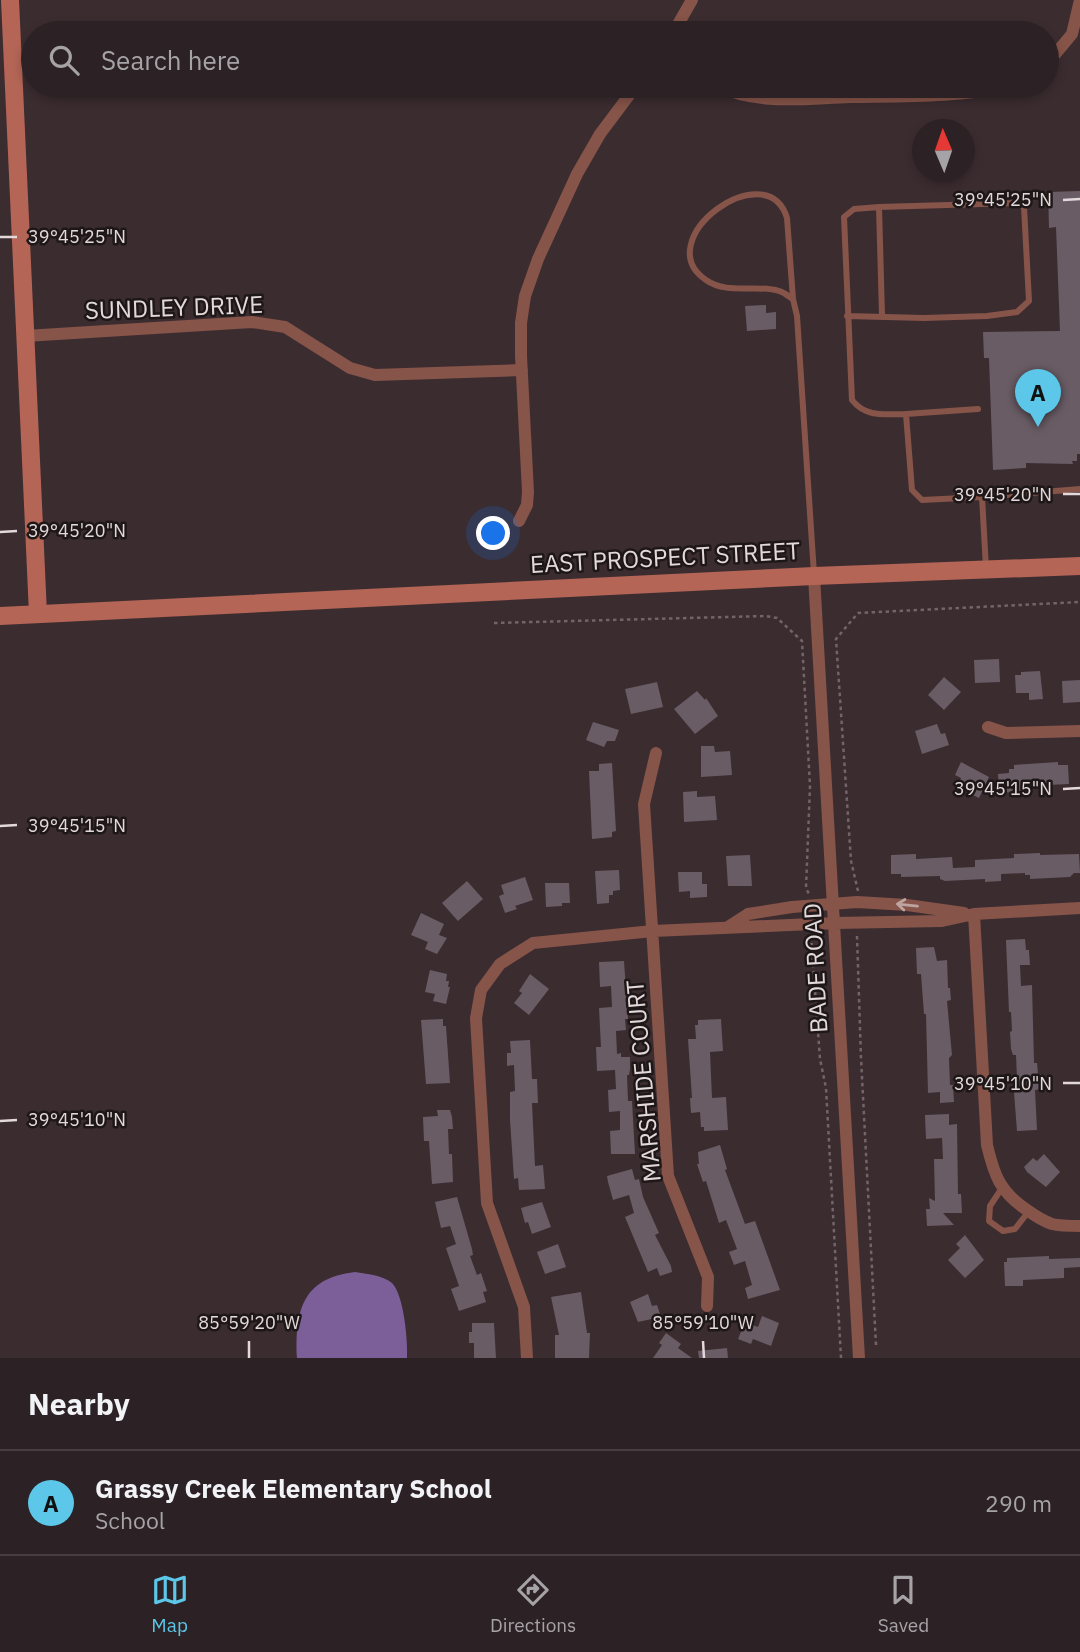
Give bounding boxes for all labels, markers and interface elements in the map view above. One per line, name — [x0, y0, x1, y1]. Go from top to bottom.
search box — [21, 21, 1059, 98]
icon: search — [45, 41, 83, 79]
text: Search here — [101, 43, 240, 77]
north arrow — [912, 119, 975, 182]
text: 39°45'25"N — [954, 188, 1052, 211]
text: 39°45'25"N — [28, 225, 126, 248]
street label: SUNDLEY DRIVE — [84, 288, 264, 326]
pin: A — [1015, 369, 1061, 427]
text: 39°45'20"N — [954, 483, 1052, 506]
your location — [476, 516, 510, 550]
text: 39°45'20"N — [28, 519, 126, 542]
street label: EAST PROSPECT STREET — [529, 534, 801, 580]
text: 39°45'15"N — [954, 777, 1052, 800]
text: 39°45'15"N — [28, 814, 126, 837]
one-way arrow — [896, 899, 919, 912]
street label: BADE ROAD — [796, 902, 834, 1034]
street label: MARSHIDE COURT — [618, 978, 668, 1184]
text: 39°45'10"N — [954, 1072, 1052, 1095]
text: 39°45'10"N — [28, 1108, 126, 1131]
text: 85°59'20"W — [198, 1311, 300, 1334]
text: 85°59'10"W — [652, 1311, 754, 1334]
text: Nearby — [28, 1384, 130, 1423]
text: Grassy Creek Elementary School — [95, 1471, 492, 1505]
text: A — [43, 1488, 59, 1518]
text: 290 m — [985, 1488, 1052, 1518]
text: School — [95, 1505, 165, 1535]
tab: Map — [151, 1571, 189, 1637]
tab: Directions — [490, 1571, 576, 1637]
tab: Saved — [878, 1571, 929, 1637]

